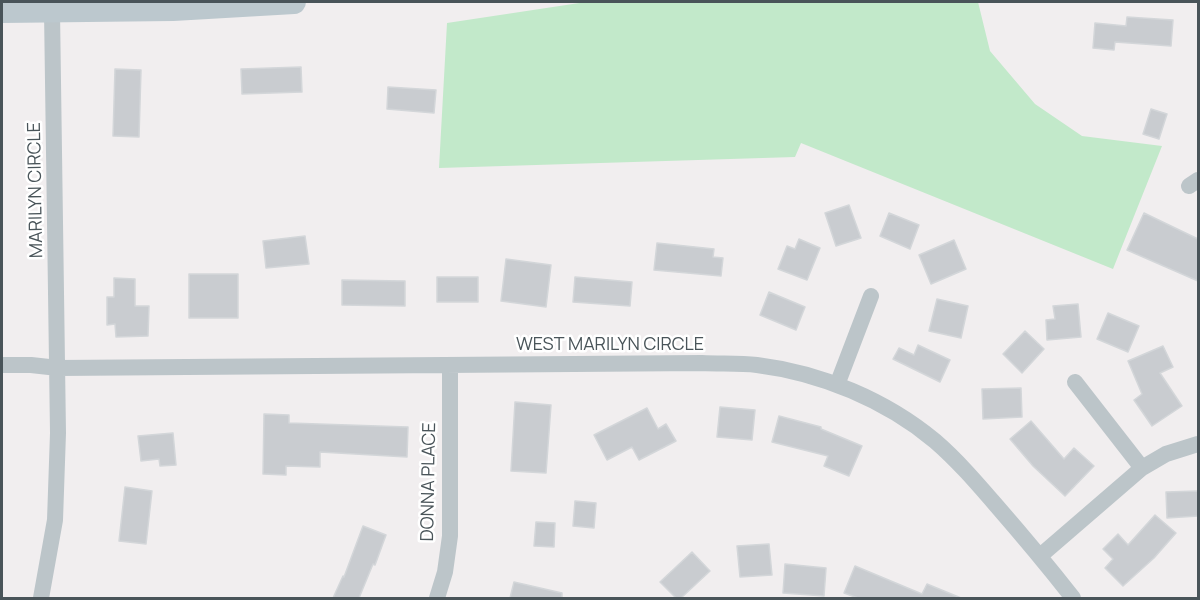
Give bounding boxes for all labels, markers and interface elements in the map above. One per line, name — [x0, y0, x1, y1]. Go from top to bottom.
street label: MARILYN CIRCLE — [24, 122, 48, 258]
street label: WEST MARILYN CIRCLE — [516, 334, 704, 356]
street label: DONNA PLACE — [417, 422, 441, 542]

